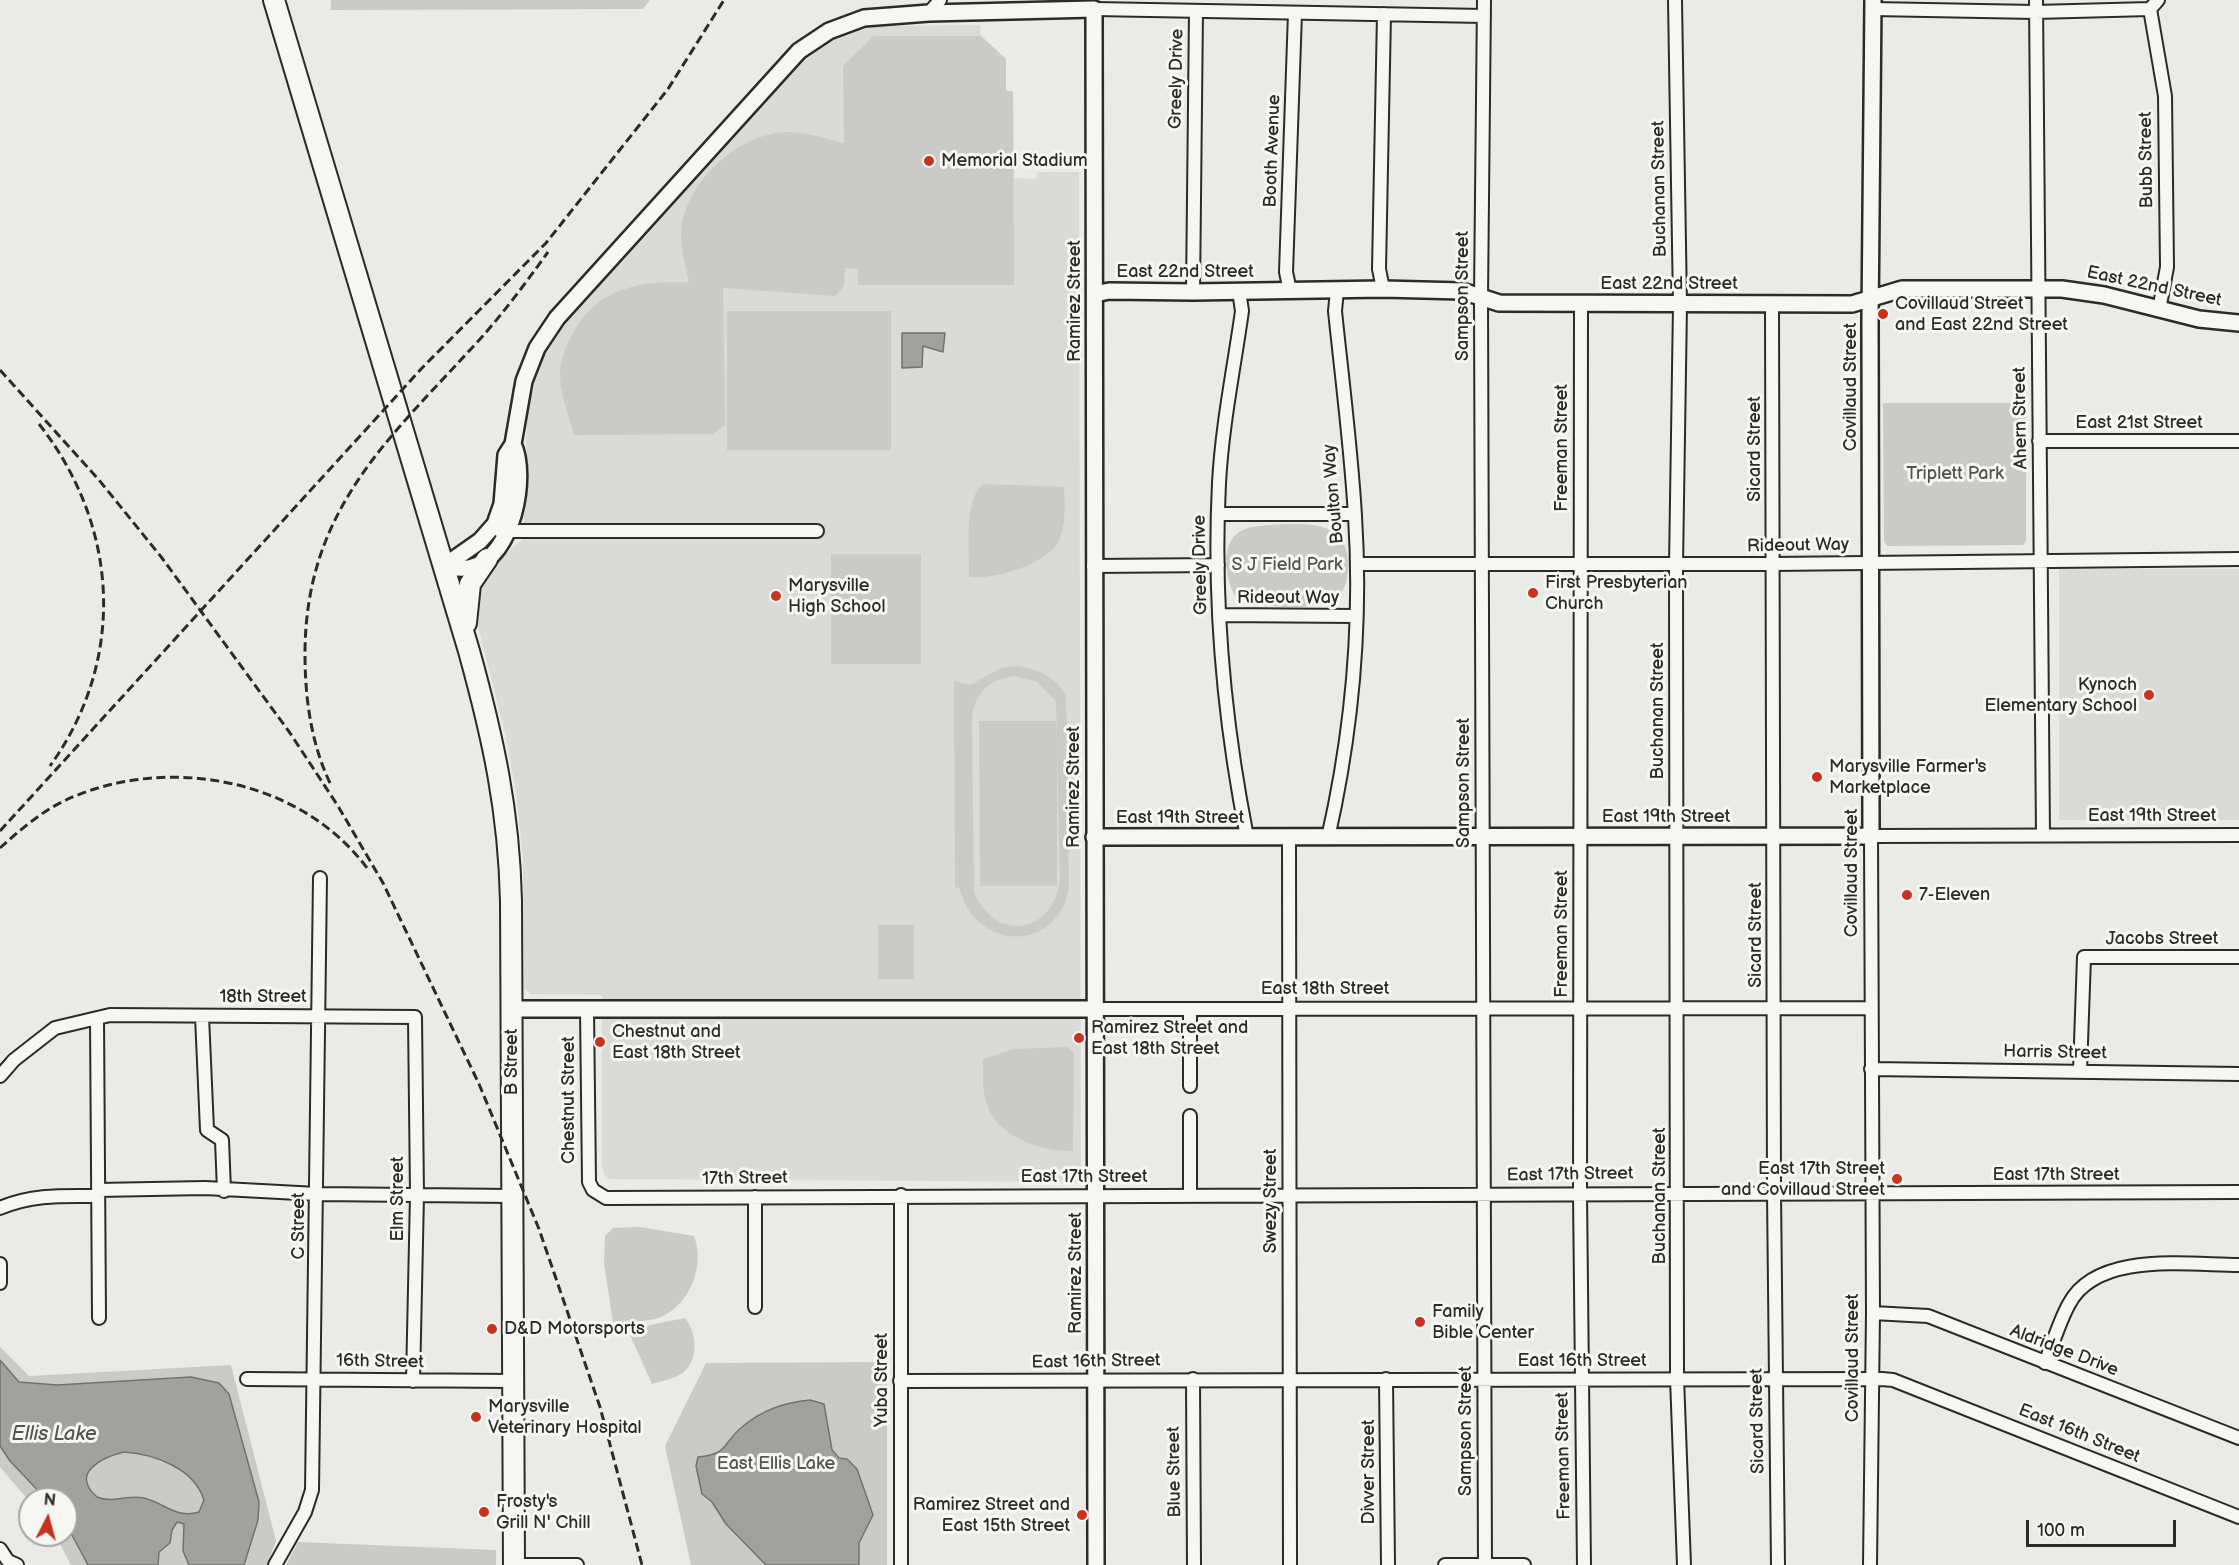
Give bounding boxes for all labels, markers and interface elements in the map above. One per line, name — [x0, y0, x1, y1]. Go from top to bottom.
street label: Greely Drive — [1165, 29, 1189, 129]
street label: Booth Avenue — [1260, 94, 1286, 208]
street label: Bubb Street — [2135, 111, 2159, 209]
street label: Buchanan Street — [1648, 120, 1672, 258]
place label: Memorial Stadium — [941, 150, 1088, 172]
marker: Memorial Stadium — [922, 154, 936, 168]
street label: Sampson Street — [1452, 231, 1474, 361]
street label: Ramirez Street — [1064, 240, 1086, 362]
street label: East 22nd Street — [1116, 261, 1254, 283]
street label: East 22nd Street — [2085, 262, 2223, 312]
street label: East 22nd Street — [1600, 273, 1738, 295]
place label: Covillaud Street and East 22nd Street — [1895, 293, 2068, 336]
marker: Covillaud Street and East 22nd Street — [1876, 307, 1890, 321]
street label: Covillaud Street — [1840, 323, 1862, 451]
street label: Ahern Street — [2009, 367, 2033, 469]
street label: Freeman Street — [1551, 384, 1573, 512]
street label: Sicard Street — [1744, 396, 1766, 502]
street label: East 21st Street — [2075, 412, 2203, 434]
street label: Boulton Way — [1319, 443, 1349, 545]
park label: Triplett Park — [1906, 463, 2004, 485]
street label: Greely Drive — [1189, 515, 1213, 615]
street label: Rideout Way — [1747, 534, 1849, 558]
park label: S J Field Park — [1231, 554, 1343, 576]
place label: First Presbyterian Church — [1545, 572, 1688, 614]
place label: Marysville High School — [788, 575, 885, 618]
marker: First Presbyterian Church — [1526, 586, 1540, 600]
street label: Rideout Way — [1237, 587, 1339, 609]
marker: Marysville High School — [769, 589, 783, 603]
street label: Buchanan Street — [1647, 643, 1669, 779]
place label: Kynoch Elementary School — [1984, 674, 2137, 716]
marker: Kynoch Elementary School — [2142, 688, 2156, 702]
street label: Sampson Street — [1453, 718, 1475, 848]
street label: Ramirez Street — [1063, 726, 1085, 848]
place label: Marysville Farmer's Marketplace — [1829, 756, 1986, 798]
marker: Marysville Farmer's Marketplace — [1810, 770, 1824, 784]
street label: East 19th Street — [2088, 805, 2216, 827]
street label: East 19th Street — [1602, 806, 1730, 828]
street label: East 19th Street — [1116, 807, 1244, 829]
street label: Covillaud Street — [1841, 809, 1863, 937]
street label: Freeman Street — [1551, 870, 1573, 998]
street label: Sicard Street — [1745, 882, 1767, 988]
place label: 7-Eleven — [1919, 884, 1990, 906]
marker: 7-Eleven — [1900, 888, 1914, 902]
street label: Jacobs Street — [2106, 928, 2218, 950]
street label: East 18th Street — [1261, 978, 1389, 1000]
street label: 18th Street — [219, 986, 307, 1008]
place label: Ramirez Street and East 18th Street — [1091, 1017, 1248, 1060]
place label: Chestnut and East 18th Street — [612, 1021, 741, 1064]
street label: B Street — [501, 1029, 523, 1095]
marker: Ramirez Street and East 18th Street — [1072, 1031, 1086, 1045]
marker: Chestnut and East 18th Street — [593, 1035, 607, 1049]
street label: Chestnut Street — [558, 1036, 580, 1164]
street label: Harris Street — [2003, 1041, 2107, 1065]
street label: Buchanan Street — [1649, 1128, 1671, 1264]
street label: Swezy Street — [1260, 1149, 1282, 1253]
street label: Elm Street — [387, 1156, 409, 1242]
place label: East 17th Street and Covillaud Street — [1721, 1158, 1885, 1200]
street label: East 17th Street — [1506, 1163, 1634, 1187]
street label: East 17th Street — [1993, 1164, 2119, 1186]
street label: East 17th Street — [1021, 1166, 1147, 1188]
street label: 17th Street — [702, 1167, 788, 1191]
marker: East 17th Street and Covillaud Street — [1890, 1172, 1904, 1186]
street label: C Street — [288, 1192, 310, 1260]
street label: Ramirez Street — [1065, 1212, 1087, 1334]
street label: Covillaud Street — [1842, 1294, 1864, 1422]
place label: Family Bible Center — [1432, 1301, 1534, 1344]
marker: Family Bible Center — [1413, 1315, 1427, 1329]
place label: D&D Motorsports — [504, 1318, 645, 1340]
street label: Aldridge Drive — [2007, 1320, 2121, 1382]
marker: D&D Motorsports — [485, 1322, 499, 1336]
street label: Yuba Street — [871, 1333, 893, 1427]
street label: 16th Street — [336, 1350, 424, 1374]
street label: East 16th Street — [1031, 1350, 1161, 1374]
street label: East 16th Street — [1517, 1350, 1647, 1372]
street label: Sampson Street — [1455, 1366, 1477, 1496]
street label: Sicard Street — [1746, 1368, 1770, 1474]
street label: Freeman Street — [1552, 1392, 1576, 1520]
place label: Marysville Veterinary Hospital — [488, 1396, 642, 1438]
street label: East 16th Street — [2015, 1400, 2143, 1468]
marker: Marysville Veterinary Hospital — [469, 1410, 483, 1424]
street label: Divver Street — [1358, 1419, 1380, 1525]
water label: Ellis Lake — [11, 1423, 97, 1447]
street label: Blue Street — [1163, 1426, 1187, 1518]
park label: East Ellis Lake — [717, 1453, 835, 1475]
north arrow — [18, 1487, 78, 1547]
text: N — [43, 1491, 57, 1511]
place label: Frosty's Grill N' Chill — [496, 1491, 591, 1534]
place label: Ramirez Street and East 15th Street — [913, 1494, 1070, 1537]
marker: Frosty's Grill N' Chill — [477, 1505, 491, 1519]
marker: Ramirez Street and East 15th Street — [1075, 1508, 1089, 1522]
scale bar — [2029, 1508, 2179, 1546]
text: 100 m — [2037, 1520, 2085, 1541]

